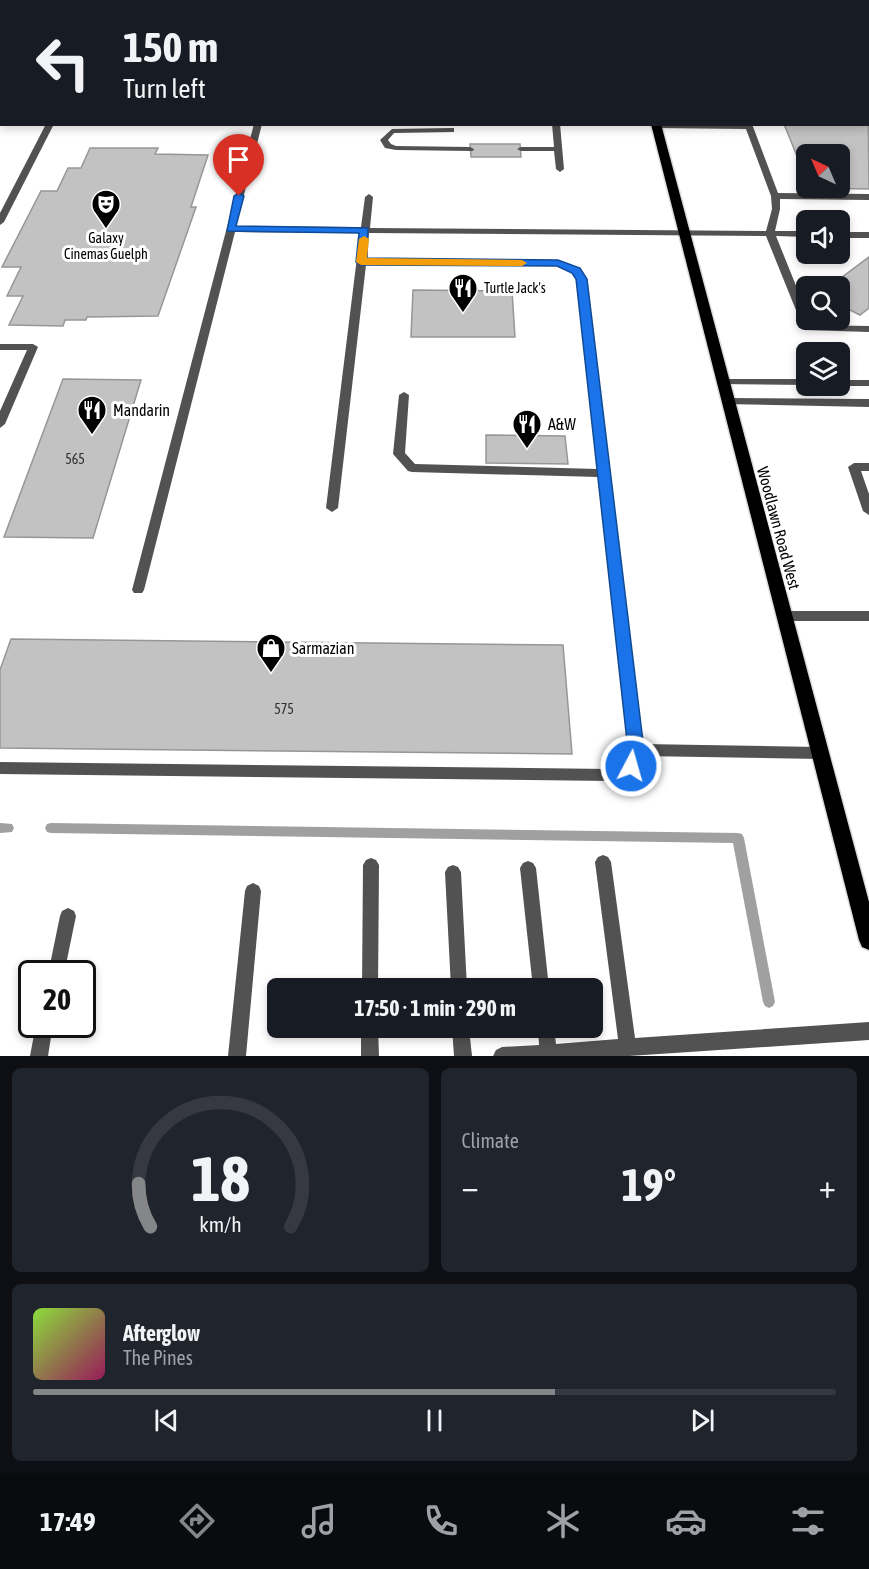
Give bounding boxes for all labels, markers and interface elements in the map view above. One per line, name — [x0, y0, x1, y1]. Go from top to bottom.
text: 150 m — [123, 23, 218, 71]
icon: left — [24, 24, 102, 102]
text: Turn left — [123, 73, 206, 104]
pin — [213, 134, 264, 196]
icon: arrive — [222, 143, 255, 176]
north arrow — [796, 144, 850, 198]
map controls — [796, 144, 850, 396]
theatre icon: Galaxy Cinemas Guelph — [90, 188, 122, 230]
button: sound — [796, 210, 850, 264]
place label: Galaxy Cinemas Guelph — [64, 230, 148, 262]
restaurant icon: Turtle Jack's — [447, 272, 479, 314]
button: search — [796, 276, 850, 330]
place label: Turtle Jack's — [484, 280, 546, 296]
button: layers — [796, 342, 850, 396]
restaurant icon: Mandarin — [76, 394, 108, 436]
place label: Mandarin — [113, 401, 170, 419]
restaurant icon: A&W — [511, 408, 543, 450]
place label: A&W — [548, 415, 576, 433]
house number: 565 — [65, 451, 85, 467]
street label: Woodlawn Road West — [754, 465, 804, 592]
shop icon: Sarmazian — [255, 632, 287, 674]
place label: Sarmazian — [292, 639, 354, 657]
house number: 575 — [274, 701, 294, 717]
position arrow — [599, 734, 663, 798]
speed limit sign: 20 — [18, 960, 96, 1038]
text: 17:50 · 1 min · 290 m — [354, 995, 516, 1021]
text: Climate — [462, 1129, 519, 1152]
text: 18 — [191, 1143, 250, 1214]
text: 19° — [621, 1159, 676, 1211]
text: − — [462, 1167, 479, 1205]
text: + — [819, 1167, 836, 1205]
text: km/h — [199, 1212, 242, 1237]
text: Afterglow — [123, 1320, 200, 1346]
text: The Pines — [123, 1346, 193, 1369]
icon: previous — [150, 1404, 183, 1437]
icon: pause — [418, 1404, 451, 1437]
icon: next — [686, 1404, 719, 1437]
icon: directions — [176, 1500, 218, 1542]
icon: music — [298, 1500, 340, 1542]
icon: phone — [420, 1500, 462, 1542]
icon: climate — [542, 1500, 584, 1542]
icon: car — [665, 1500, 707, 1542]
icon: filters — [787, 1500, 829, 1542]
text: 17:49 — [40, 1506, 96, 1537]

